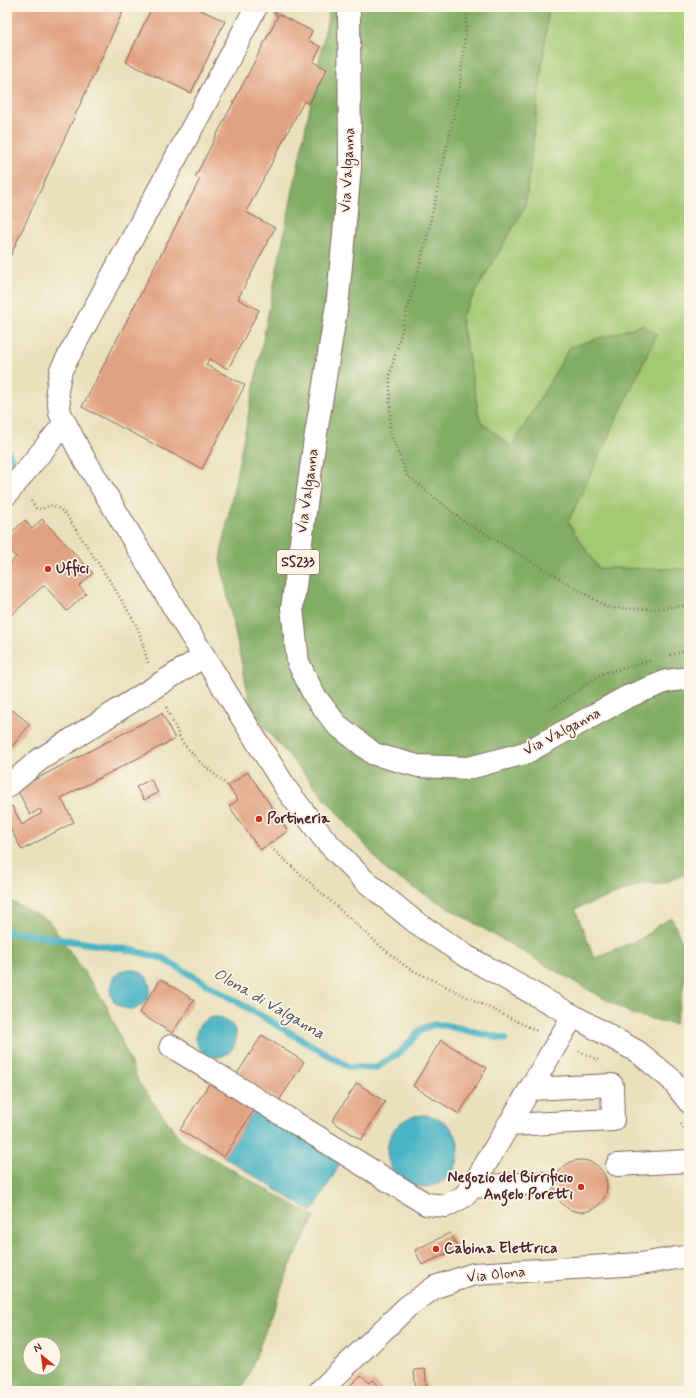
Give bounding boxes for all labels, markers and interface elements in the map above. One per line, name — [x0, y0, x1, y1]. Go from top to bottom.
street label: Via Valganna — [336, 127, 361, 213]
street label: Via Valganna — [292, 447, 325, 535]
road number: SS233 — [277, 550, 319, 574]
place label: Uffici — [56, 558, 90, 579]
marker: Uffici — [43, 564, 53, 574]
street label: Via Valganna — [520, 703, 605, 762]
place label: Portineria — [267, 809, 331, 829]
marker: Portineria — [254, 814, 264, 824]
water label: Olona di Valganna — [209, 964, 328, 1046]
place label: Negozio del Birrificio Angelo Poretti — [448, 1167, 574, 1207]
marker: Negozio del Birrificio Angelo Poretti — [576, 1182, 586, 1192]
place label: Cabina Elettrica — [444, 1239, 558, 1259]
marker: Cabina Elettrica — [431, 1244, 441, 1254]
street label: Via Olona — [466, 1262, 526, 1288]
north arrow — [22, 1336, 62, 1376]
text: N — [31, 1340, 44, 1356]

